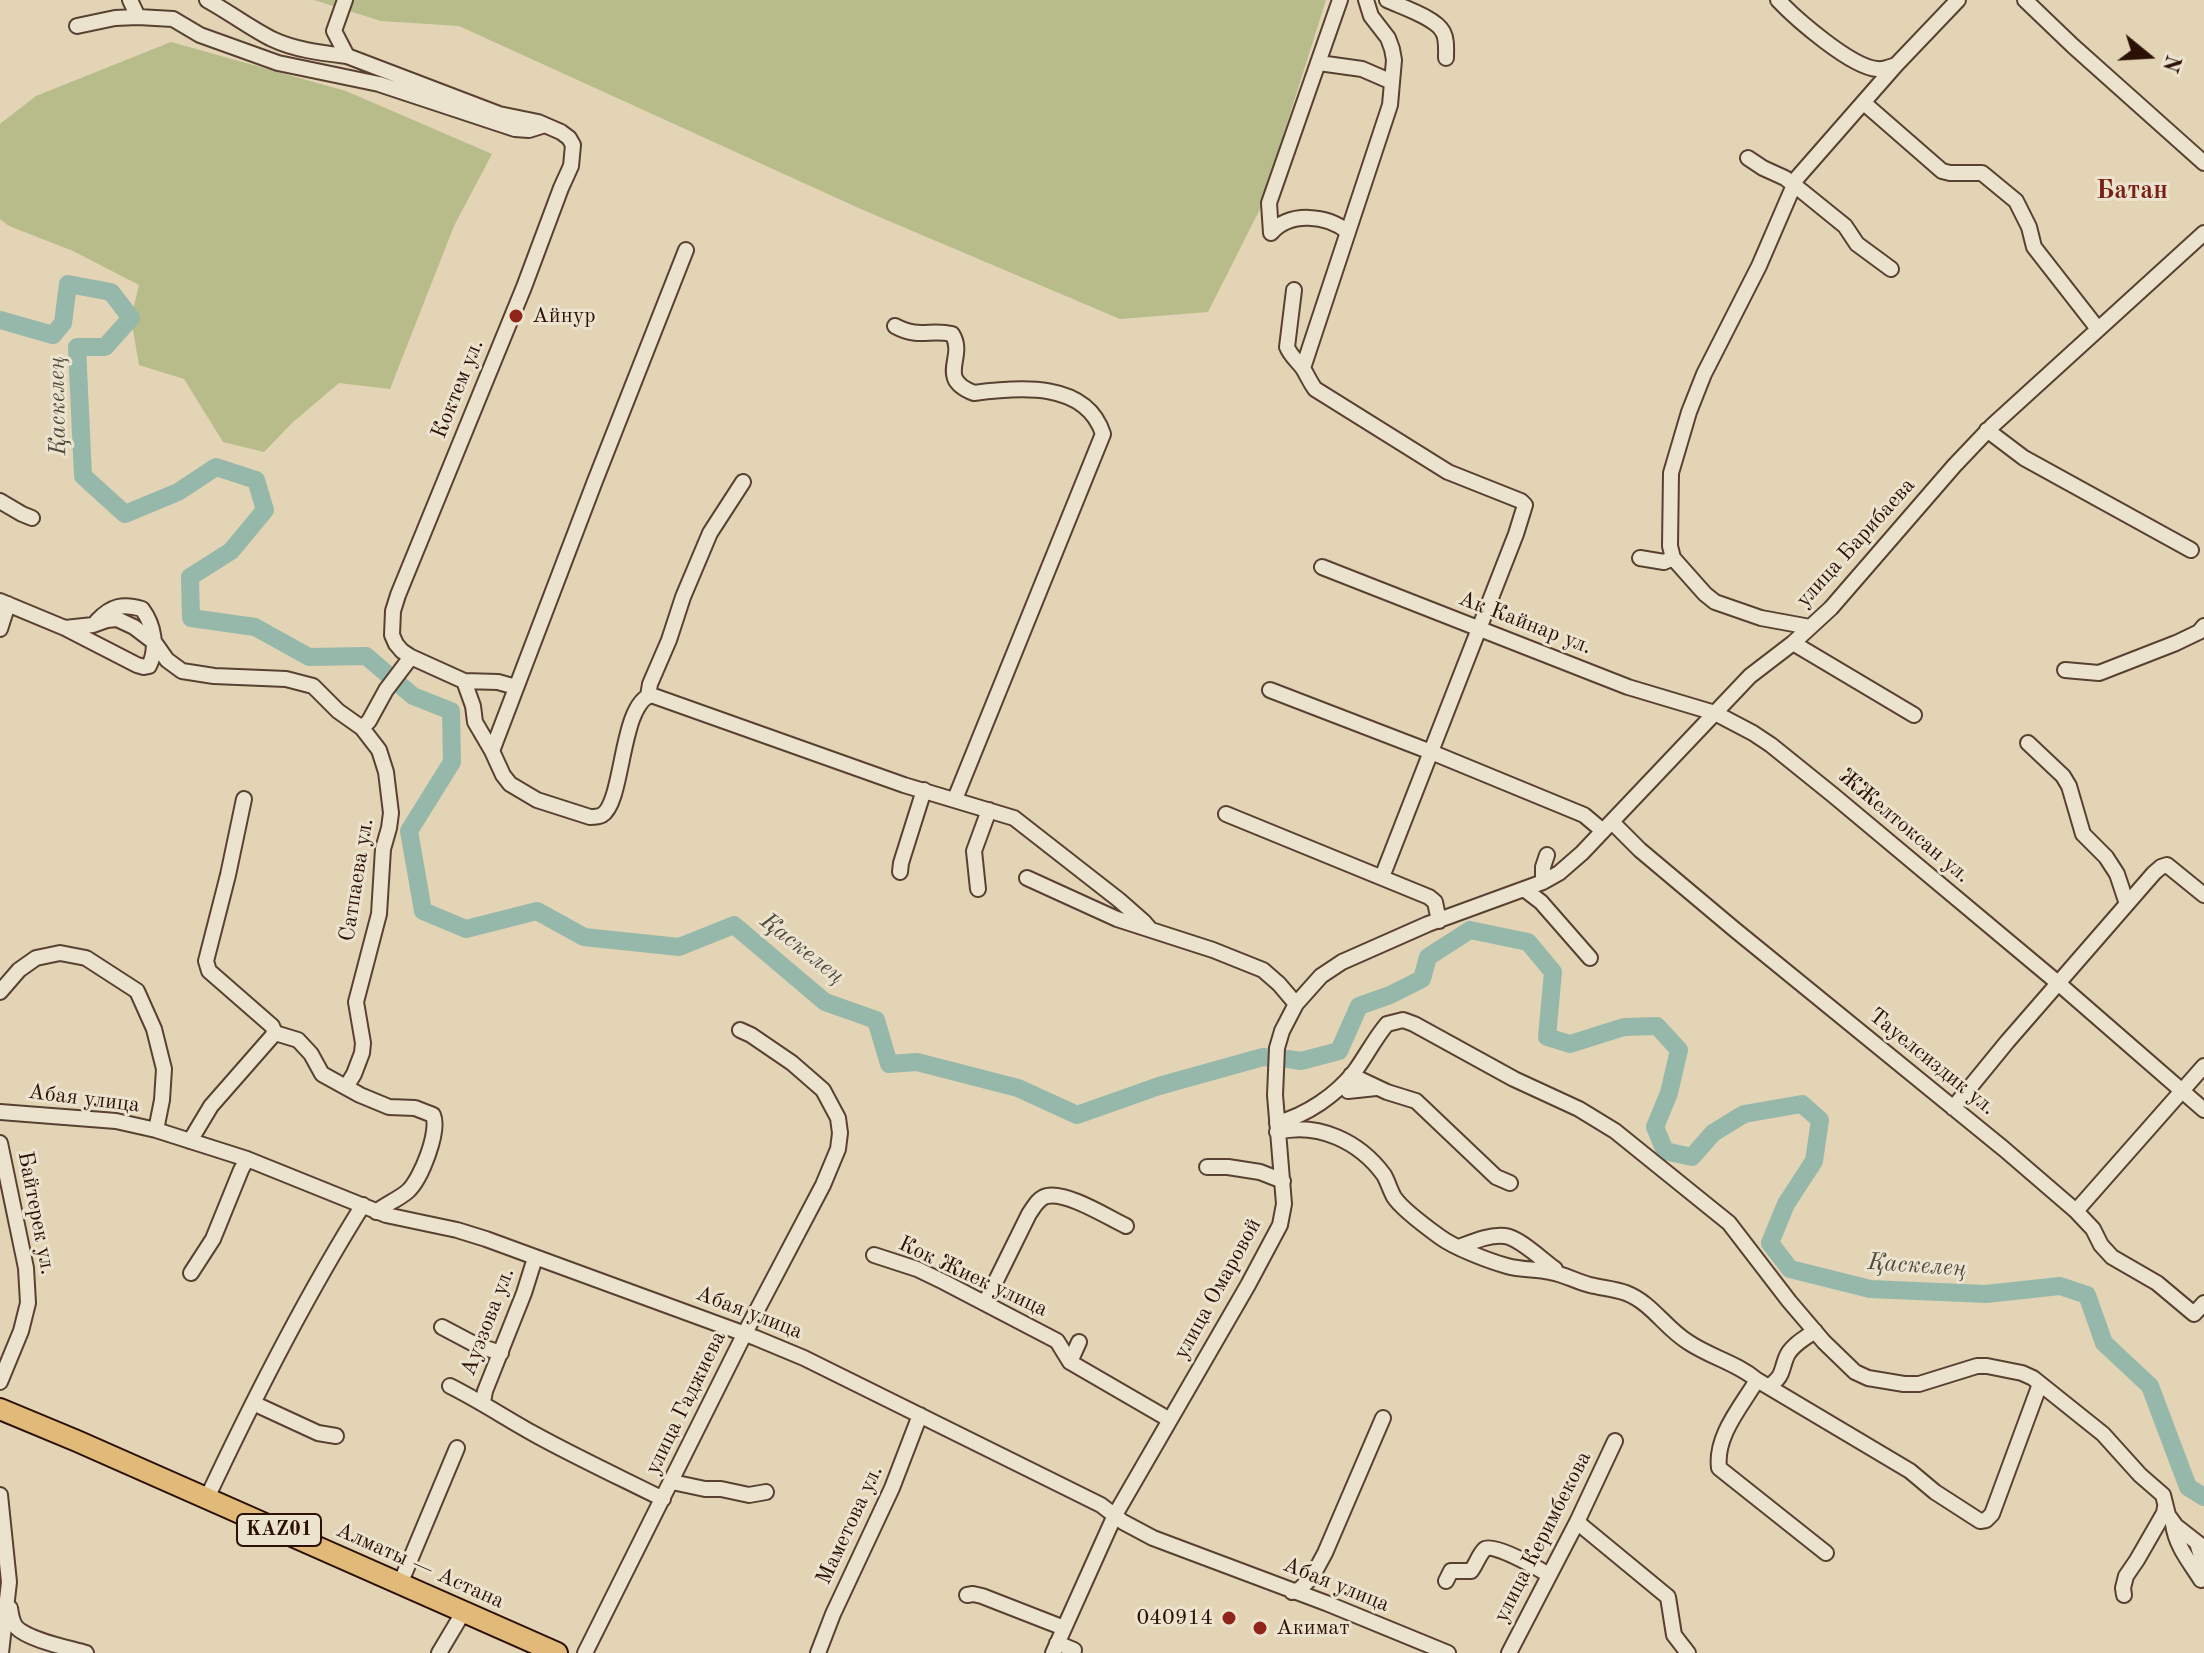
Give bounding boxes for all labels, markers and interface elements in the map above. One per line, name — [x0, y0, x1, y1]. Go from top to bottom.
north arrow — [2108, 16, 2188, 96]
text: N — [2158, 52, 2184, 75]
district label: Батан — [2096, 175, 2168, 207]
place label: Айнур — [532, 303, 596, 329]
marker: Айнур — [507, 307, 525, 325]
street label: Коктем ул. — [426, 335, 490, 443]
water label: Қаскелең — [43, 356, 73, 456]
street label: улица Барибаева — [1791, 473, 1921, 613]
street label: Ак Кайнар ул. — [1455, 585, 1595, 661]
street label: ЖЖелтоксан ул. — [1833, 763, 1975, 889]
street label: Сатпаева ул. — [334, 817, 380, 943]
water label: Қаскелең — [754, 907, 850, 991]
street label: Тауелсиздик ул. — [1863, 1003, 2001, 1121]
street label: Абая улица — [27, 1079, 141, 1119]
street label: Байтерек ул. — [11, 1149, 61, 1277]
street label: улица Омаровой — [1168, 1214, 1268, 1364]
street label: Кок Жиек улица — [894, 1231, 1052, 1323]
water label: Қаскелең — [1867, 1248, 1967, 1284]
street label: Ауэзова ул. — [455, 1264, 521, 1380]
street label: Абая улица — [692, 1281, 806, 1345]
street label: улица Гаджиева — [640, 1327, 732, 1479]
street label: улица Керимбекова — [1488, 1447, 1598, 1627]
street label: Маметова ул. — [811, 1461, 889, 1589]
road number: KАZ01 — [237, 1514, 321, 1546]
street label: Алматы — Астана — [332, 1517, 508, 1615]
street label: Абая улица — [1279, 1552, 1393, 1618]
place label: 040914 — [1136, 1605, 1213, 1631]
marker: 040914 — [1220, 1609, 1238, 1627]
place label: Акимат — [1276, 1615, 1350, 1641]
marker: Акимат — [1251, 1619, 1269, 1637]

